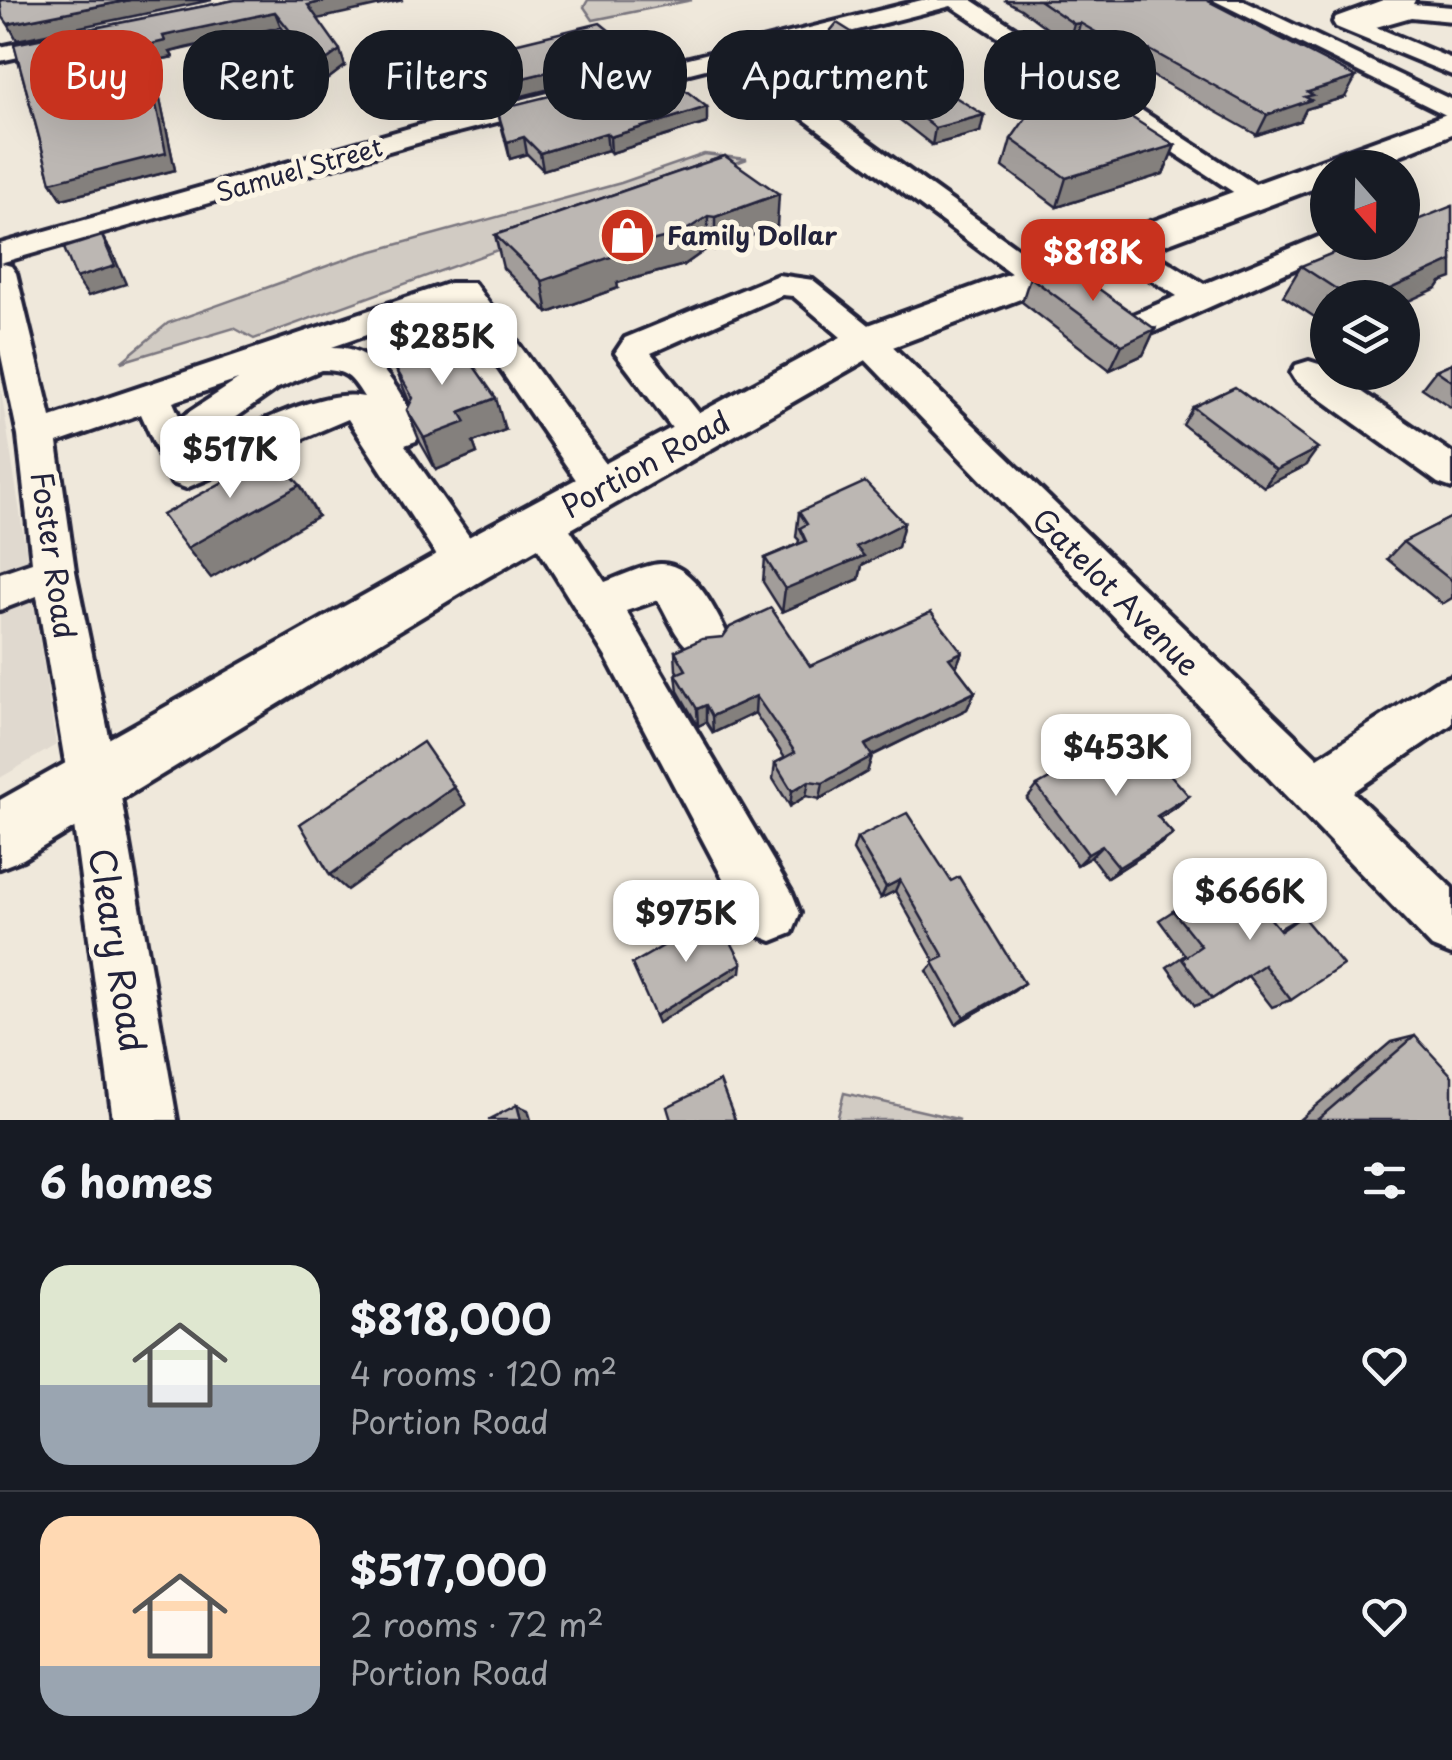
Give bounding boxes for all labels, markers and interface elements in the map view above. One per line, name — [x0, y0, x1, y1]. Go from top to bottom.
chip: Buy — [30, 30, 163, 120]
chip: Rent — [183, 30, 329, 120]
chip: Filters — [349, 30, 523, 120]
chip: New — [543, 30, 687, 120]
chip: Apartment — [707, 30, 964, 120]
chip: House — [984, 30, 1156, 120]
street label: Samuel Street — [211, 127, 387, 211]
north arrow — [1310, 150, 1420, 260]
map controls — [1310, 150, 1420, 390]
shop icon: Family Dollar — [598, 205, 658, 265]
place label: Family Dollar — [667, 216, 837, 254]
pin: $818K — [1023, 219, 1163, 304]
text: $818K — [1043, 227, 1143, 275]
button: layers — [1310, 280, 1420, 390]
pin: $285K — [372, 303, 512, 388]
text: $285K — [389, 311, 495, 359]
street label: Portion Road — [553, 398, 737, 528]
pin: $517K — [160, 416, 300, 501]
text: $517K — [182, 424, 278, 472]
street label: Foster Road — [21, 468, 89, 642]
street label: Gatelot Avenue — [1023, 497, 1211, 685]
pin: $453K — [1046, 714, 1186, 799]
text: $453K — [1063, 722, 1169, 770]
street label: Cleary Road — [77, 844, 161, 1056]
pin: $666K — [1180, 858, 1320, 943]
text: $666K — [1195, 866, 1305, 914]
pin: $975K — [616, 880, 756, 965]
text: $975K — [635, 888, 737, 936]
text: 6 homes — [40, 1149, 213, 1212]
icon: filters — [1357, 1153, 1412, 1208]
text: $818,000 — [350, 1286, 552, 1349]
icon: home — [120, 1305, 240, 1425]
icon: heart — [1357, 1338, 1412, 1393]
text: 4 rooms · 120 m² — [350, 1349, 617, 1397]
text: Portion Road — [350, 1397, 549, 1445]
text: $517,000 — [350, 1537, 547, 1600]
icon: home — [120, 1556, 240, 1676]
icon: heart — [1357, 1589, 1412, 1644]
text: 2 rooms · 72 m² — [350, 1600, 604, 1648]
text: Portion Road — [350, 1648, 549, 1696]

